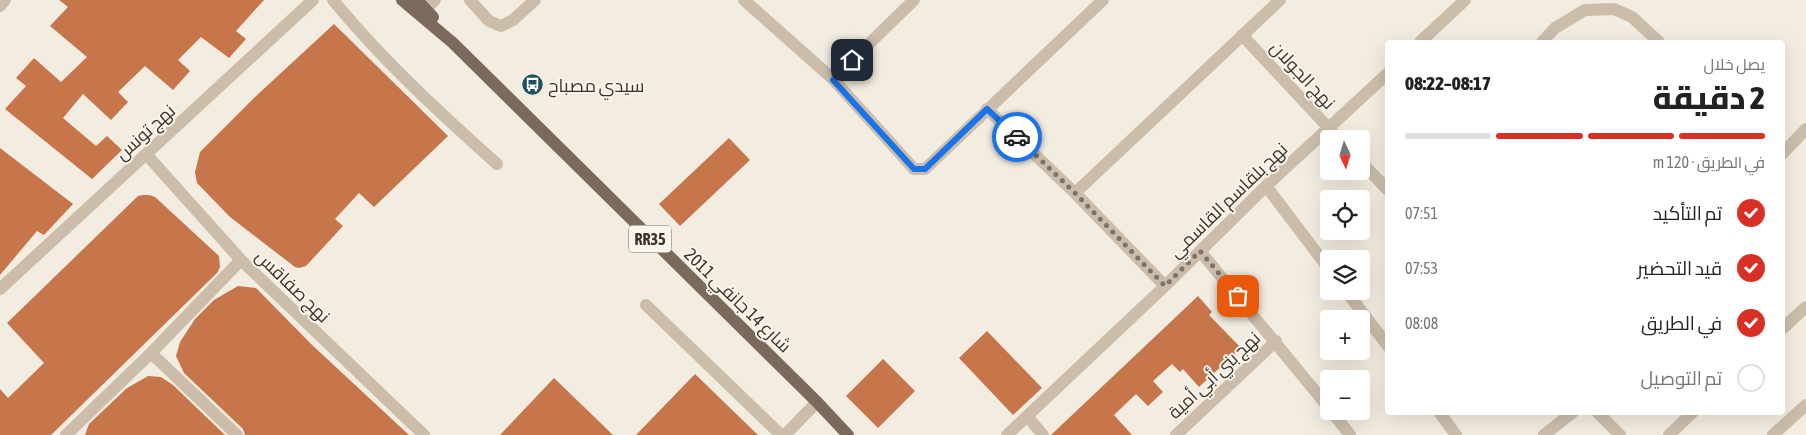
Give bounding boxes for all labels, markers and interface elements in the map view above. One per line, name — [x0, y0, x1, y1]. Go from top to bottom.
street label: نهج الجولان — [1265, 37, 1340, 115]
pin — [831, 39, 873, 81]
icon: home — [838, 46, 866, 74]
text: يصل خلال — [1703, 55, 1765, 73]
text: 08:17–08:22 — [1405, 72, 1491, 94]
bus stop icon: سيدي مصباح — [520, 73, 544, 97]
place label: سيدي مصباح — [548, 75, 644, 100]
text: 2 دقيقة — [1653, 79, 1765, 116]
street label: نهج تونس — [111, 100, 180, 166]
courier — [992, 112, 1042, 162]
icon: car — [1003, 123, 1031, 151]
north arrow — [1320, 130, 1370, 180]
map controls — [1320, 130, 1370, 420]
street label: نهج بلقاسم القاسمي — [1164, 138, 1294, 265]
text: في الطريق · 120 m — [1653, 153, 1765, 171]
button: locate — [1320, 190, 1370, 240]
icon: check — [1737, 199, 1765, 227]
text: تم التأكيد — [1653, 202, 1722, 224]
text: 07:51 — [1405, 204, 1438, 222]
road number: RR35 — [629, 225, 671, 252]
street label: شارع 14 جانفي 2011 — [677, 244, 796, 359]
street label: نهج صفاقس — [250, 245, 335, 328]
button: layers — [1320, 250, 1370, 300]
icon: check — [1737, 254, 1765, 282]
text: قيد التحضير — [1637, 257, 1722, 279]
text: 07:53 — [1405, 259, 1438, 277]
pin — [1217, 275, 1259, 317]
icon: bag — [1224, 282, 1252, 310]
icon: check — [1737, 309, 1765, 337]
button: + — [1320, 310, 1370, 360]
text: في الطريق — [1641, 312, 1722, 334]
text: 08:08 — [1405, 314, 1438, 332]
street label: نهج بني أبي أمية — [1164, 327, 1267, 426]
text: تم التوصيل — [1640, 367, 1722, 389]
button: − — [1320, 370, 1370, 420]

